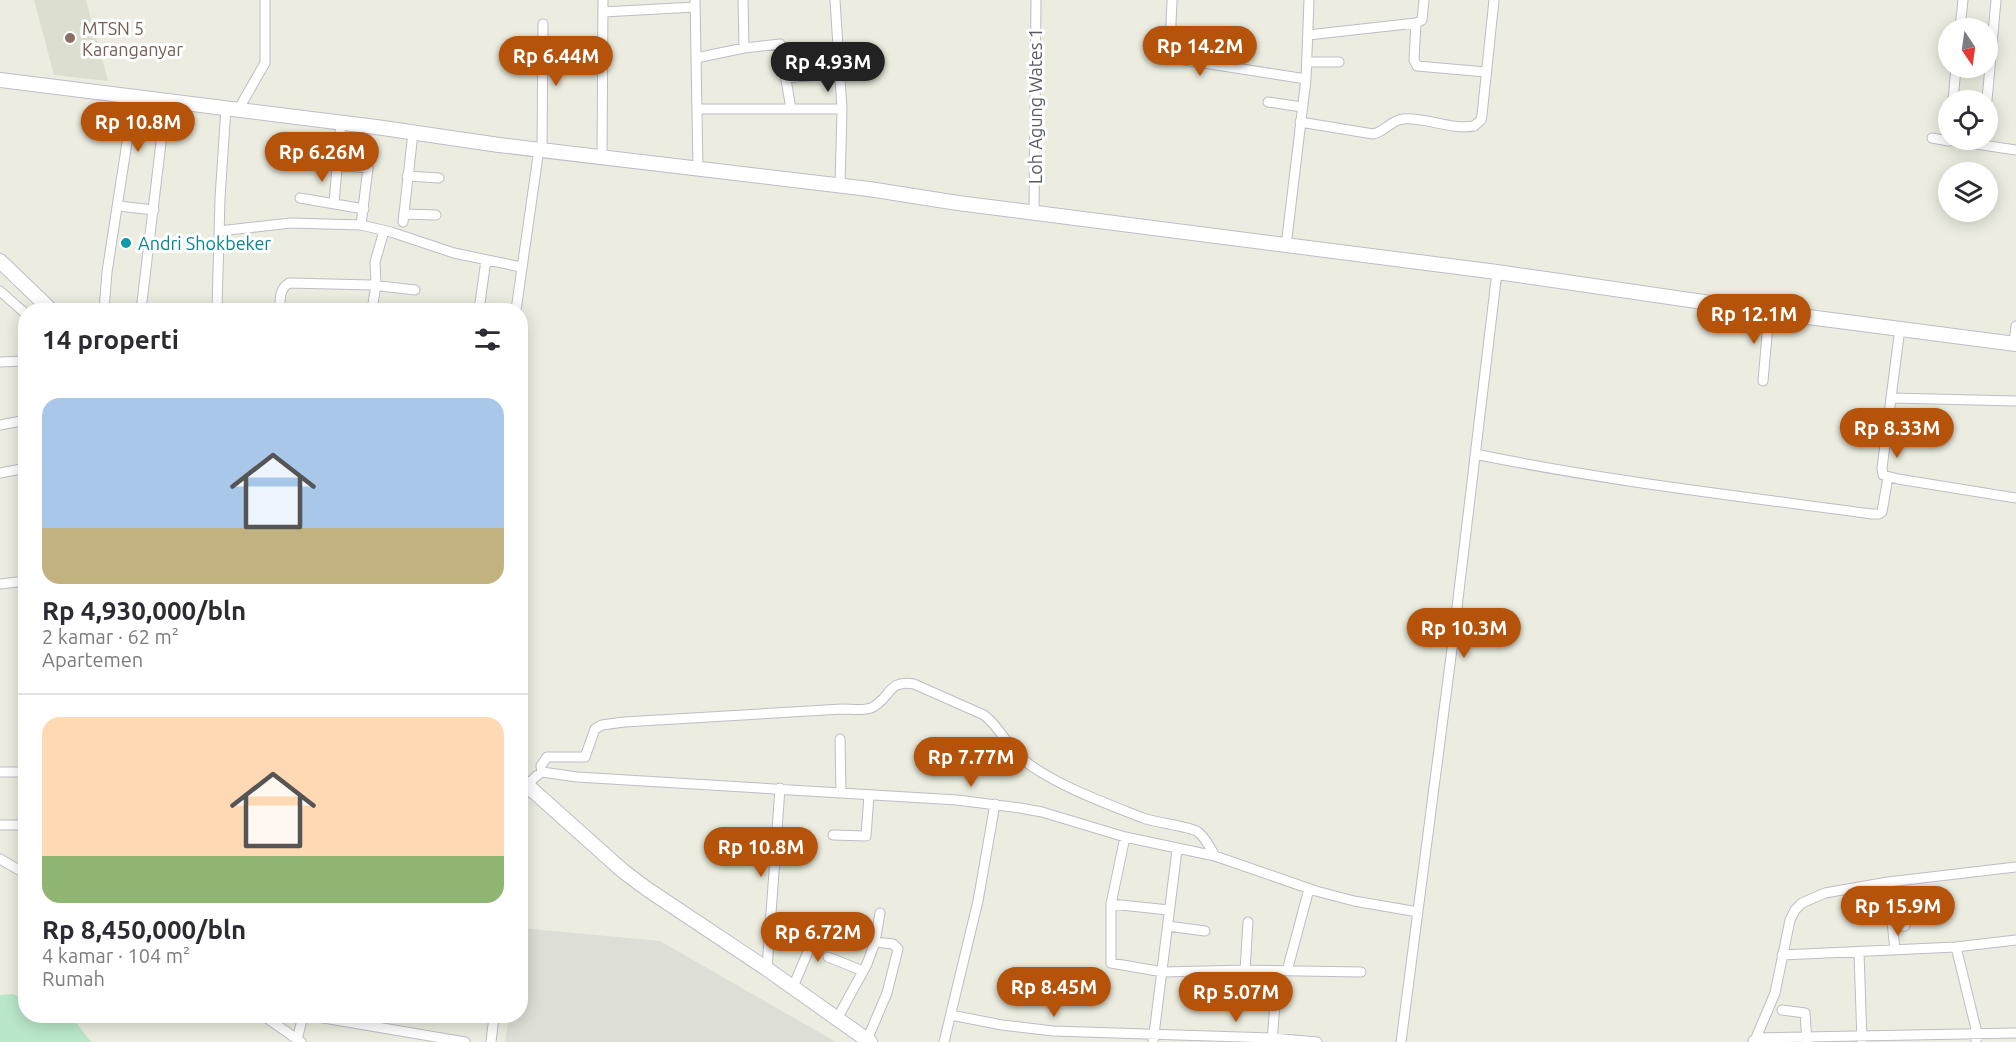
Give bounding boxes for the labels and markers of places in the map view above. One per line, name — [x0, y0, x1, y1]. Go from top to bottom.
place label: MTSN 5 Karanganyar — [82, 18, 183, 59]
pin: Rp 14.2M — [1138, 26, 1262, 77]
marker: MTSN 5 Karanganyar — [63, 31, 77, 45]
pin: Rp 6.44M — [494, 36, 618, 87]
pin: Rp 4.93M — [766, 42, 890, 93]
pin: Rp 10.8M — [76, 102, 200, 153]
pin: Rp 6.26M — [260, 132, 384, 183]
place label: Andri Shokbeker — [138, 233, 271, 253]
marker: Andri Shokbeker — [119, 236, 133, 250]
pin: Rp 12.1M — [1692, 294, 1816, 345]
pin: Rp 8.33M — [1835, 408, 1959, 459]
pin: Rp 10.3M — [1402, 608, 1526, 659]
pin: Rp 7.77M — [909, 737, 1033, 788]
pin: Rp 10.8M — [699, 827, 823, 878]
pin: Rp 15.9M — [1836, 886, 1960, 937]
pin: Rp 6.72M — [756, 912, 880, 963]
pin: Rp 8.45M — [992, 967, 1116, 1018]
pin: Rp 5.07M — [1174, 972, 1298, 1023]

